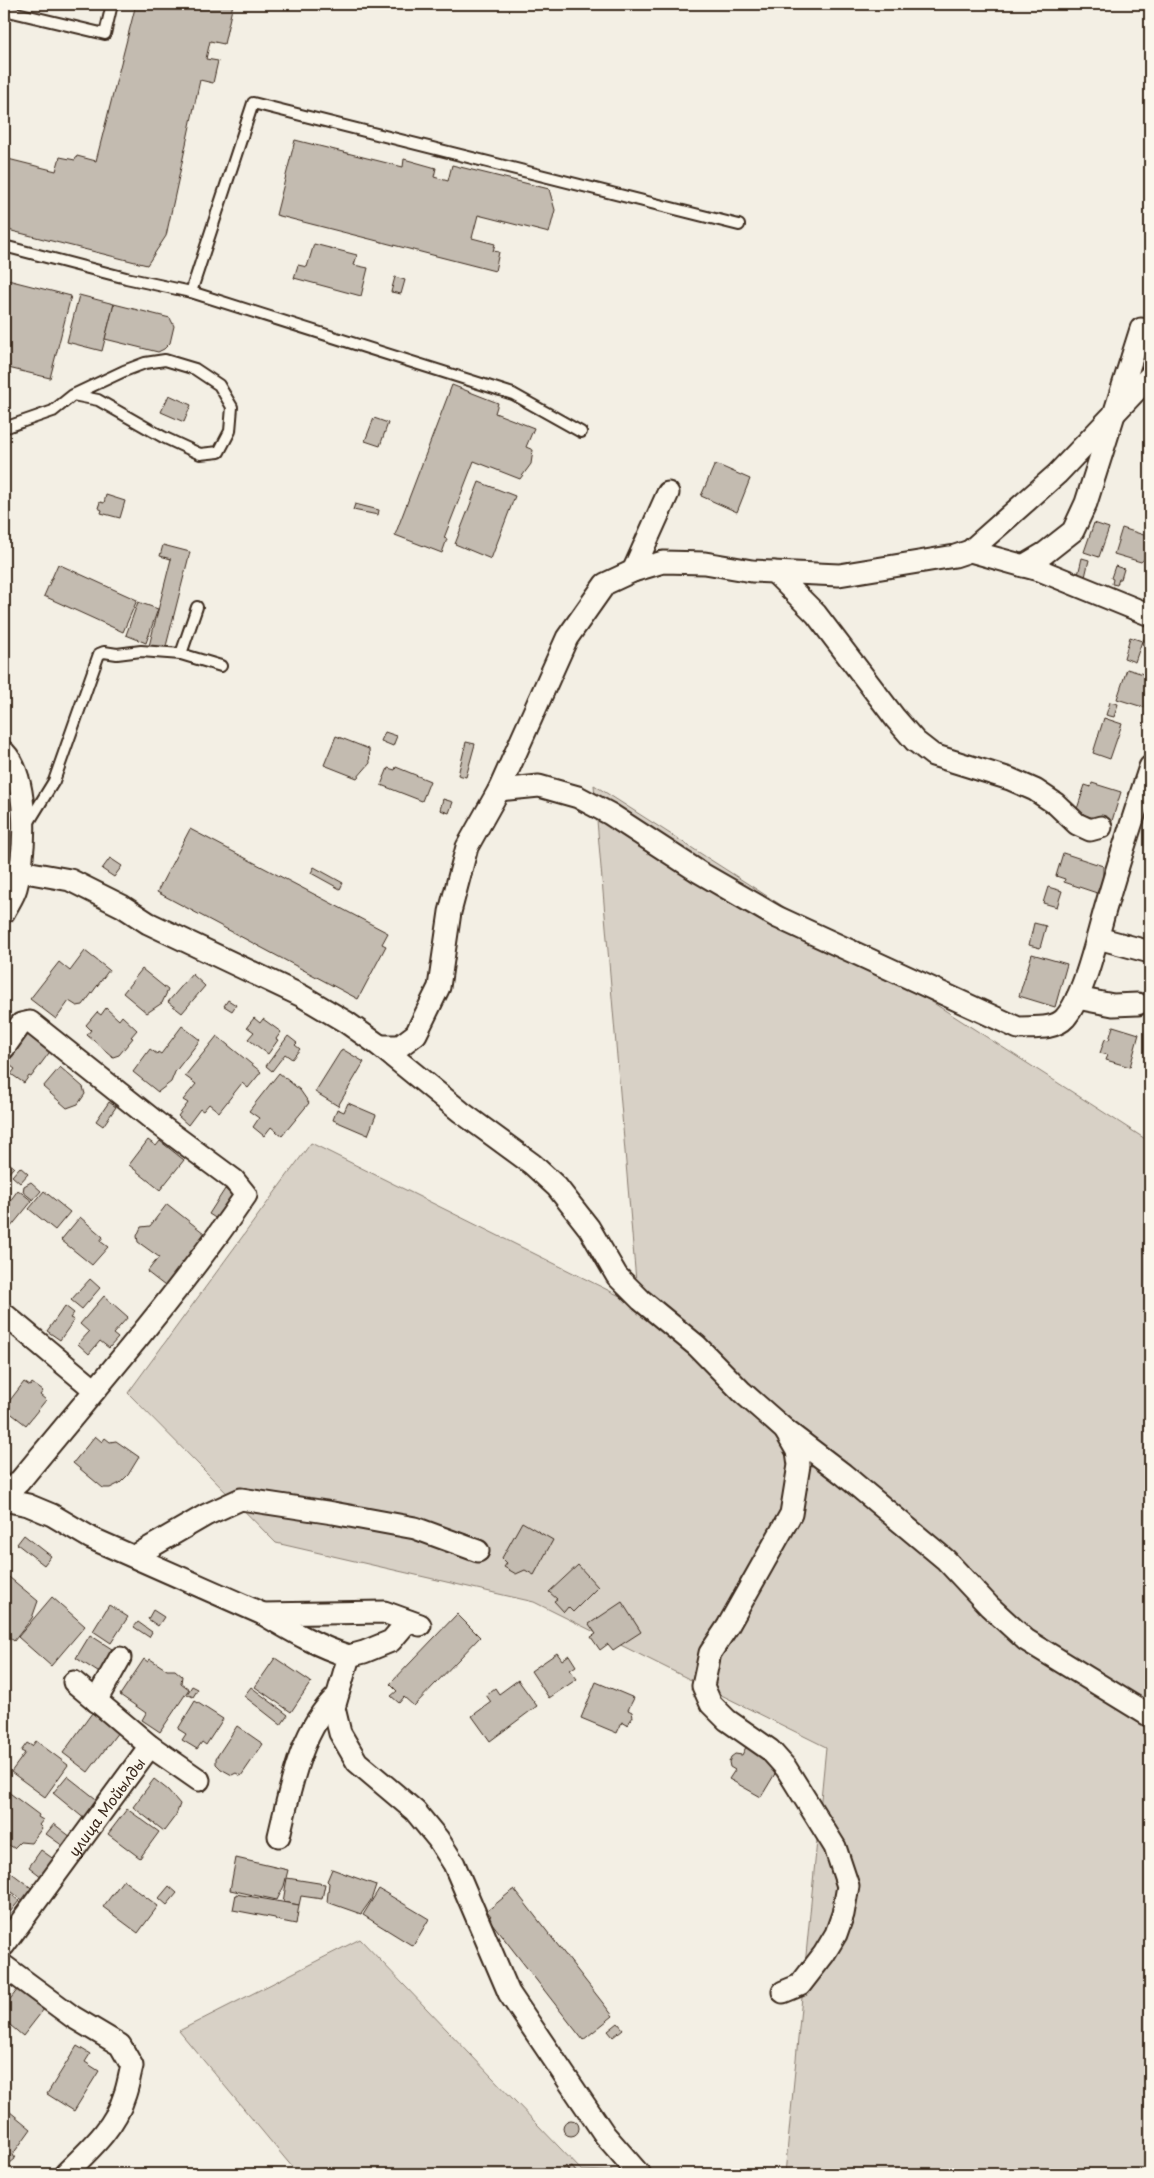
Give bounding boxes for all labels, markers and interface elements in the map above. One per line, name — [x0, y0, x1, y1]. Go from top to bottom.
street label: улица Мойылды — [62, 1752, 150, 1861]

